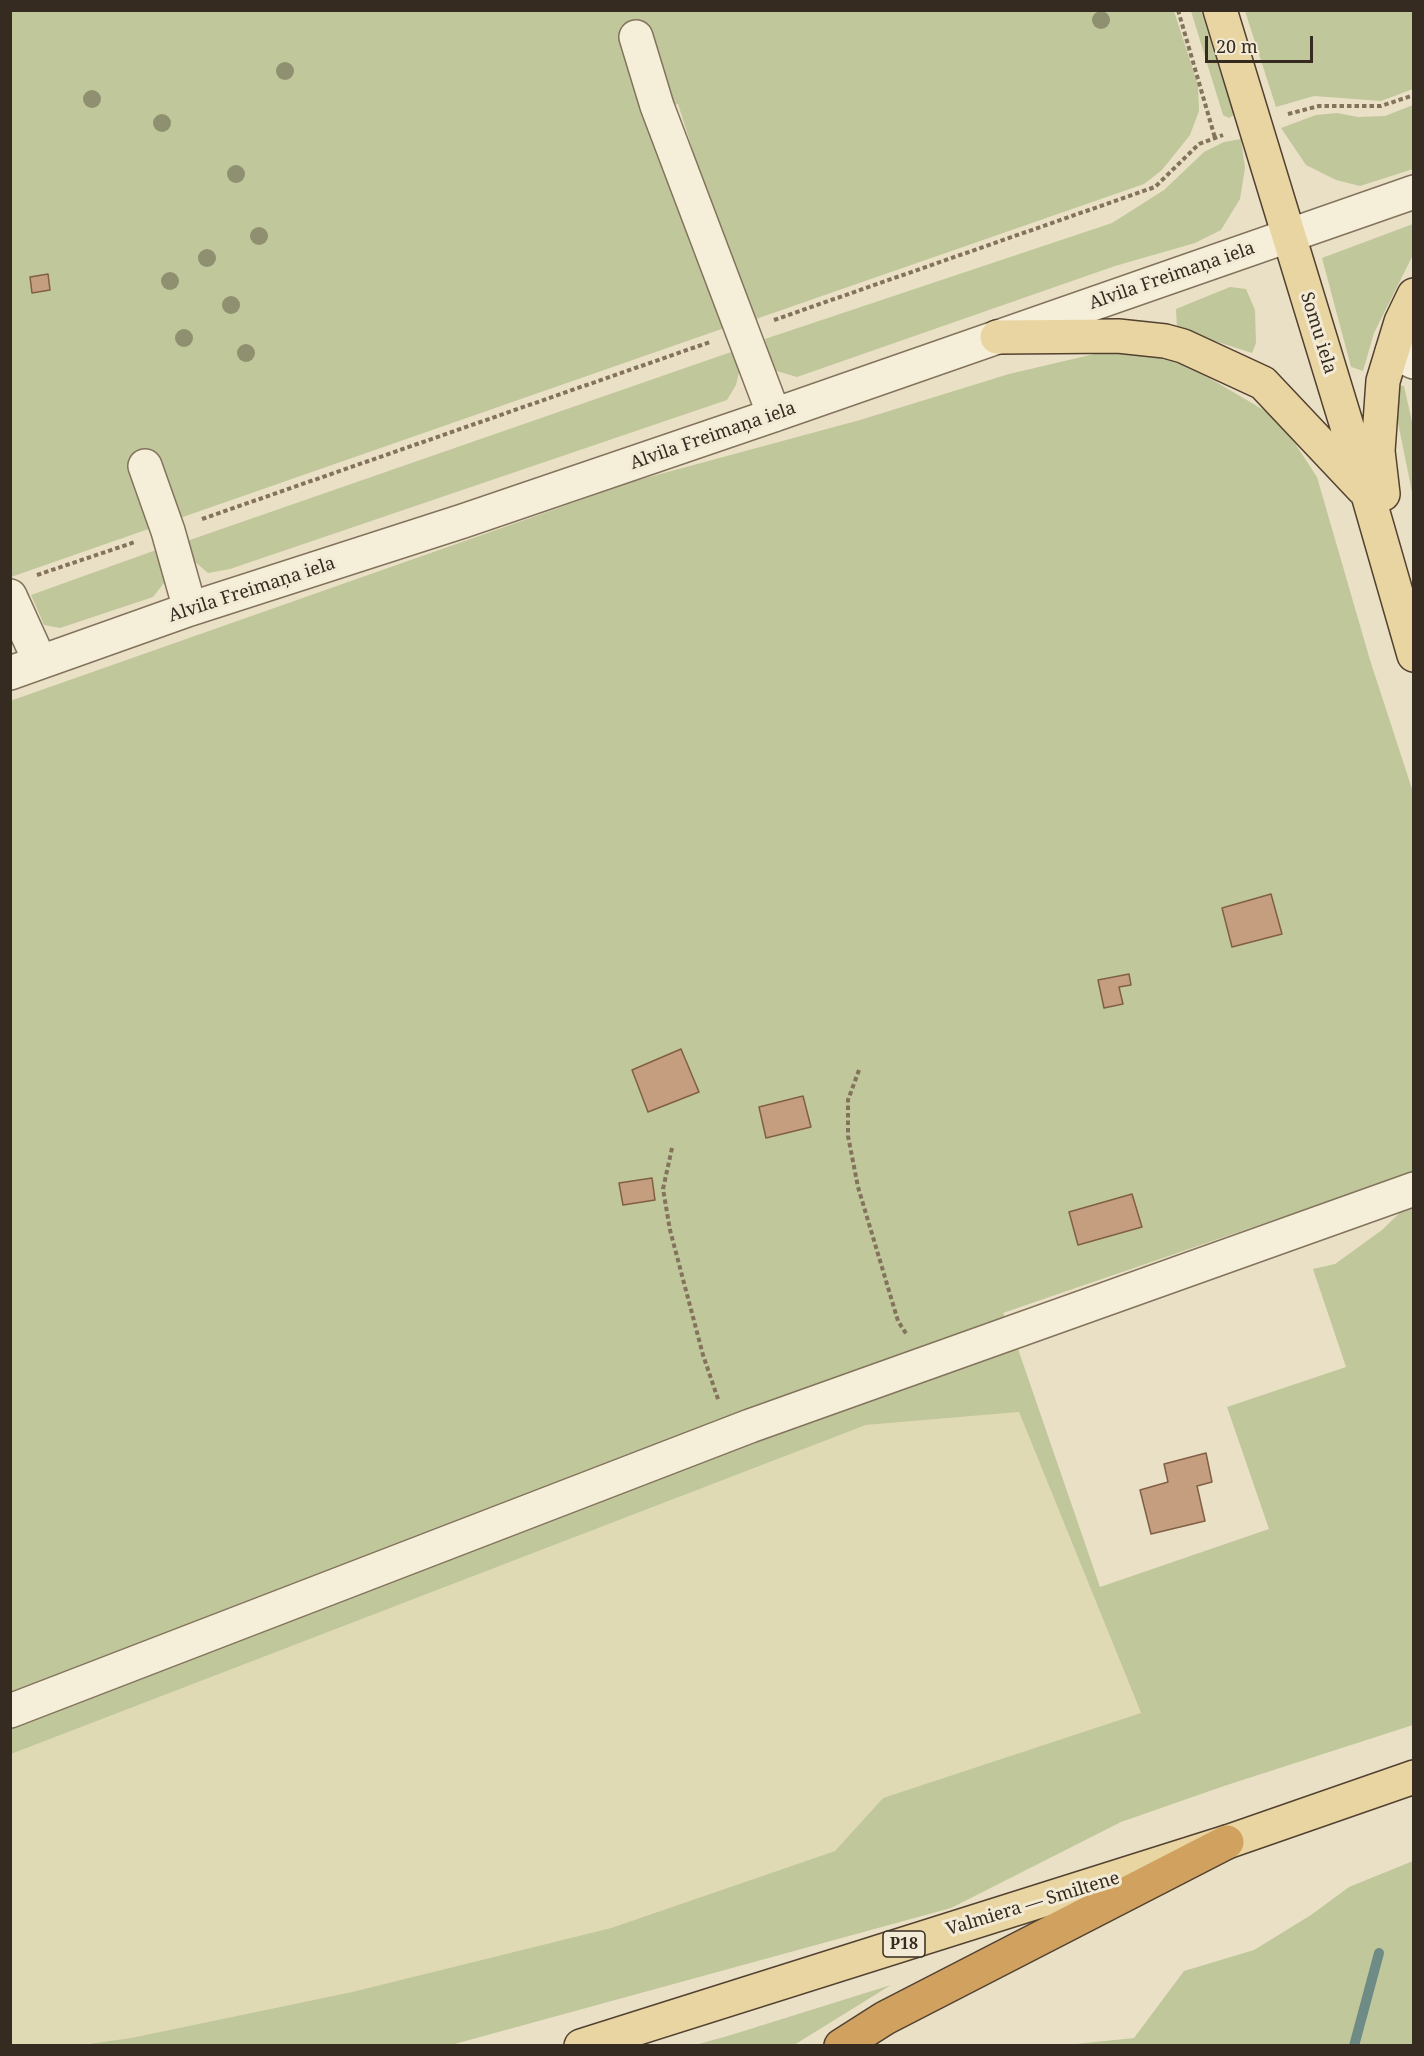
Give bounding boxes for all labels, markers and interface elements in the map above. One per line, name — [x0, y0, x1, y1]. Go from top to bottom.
scale bar — [1208, 24, 1316, 62]
text: 20 m — [1216, 34, 1258, 58]
street label: Alvila Freimaņa iela — [1086, 237, 1258, 315]
street label: Somu iela — [1295, 289, 1341, 377]
street label: Alvila Freimaņa iela — [627, 397, 799, 475]
street label: Alvila Freimaņa iela — [166, 553, 338, 627]
street label: Valmiera — Smiltene — [944, 1867, 1122, 1941]
road number: P18 — [883, 1931, 925, 1957]

